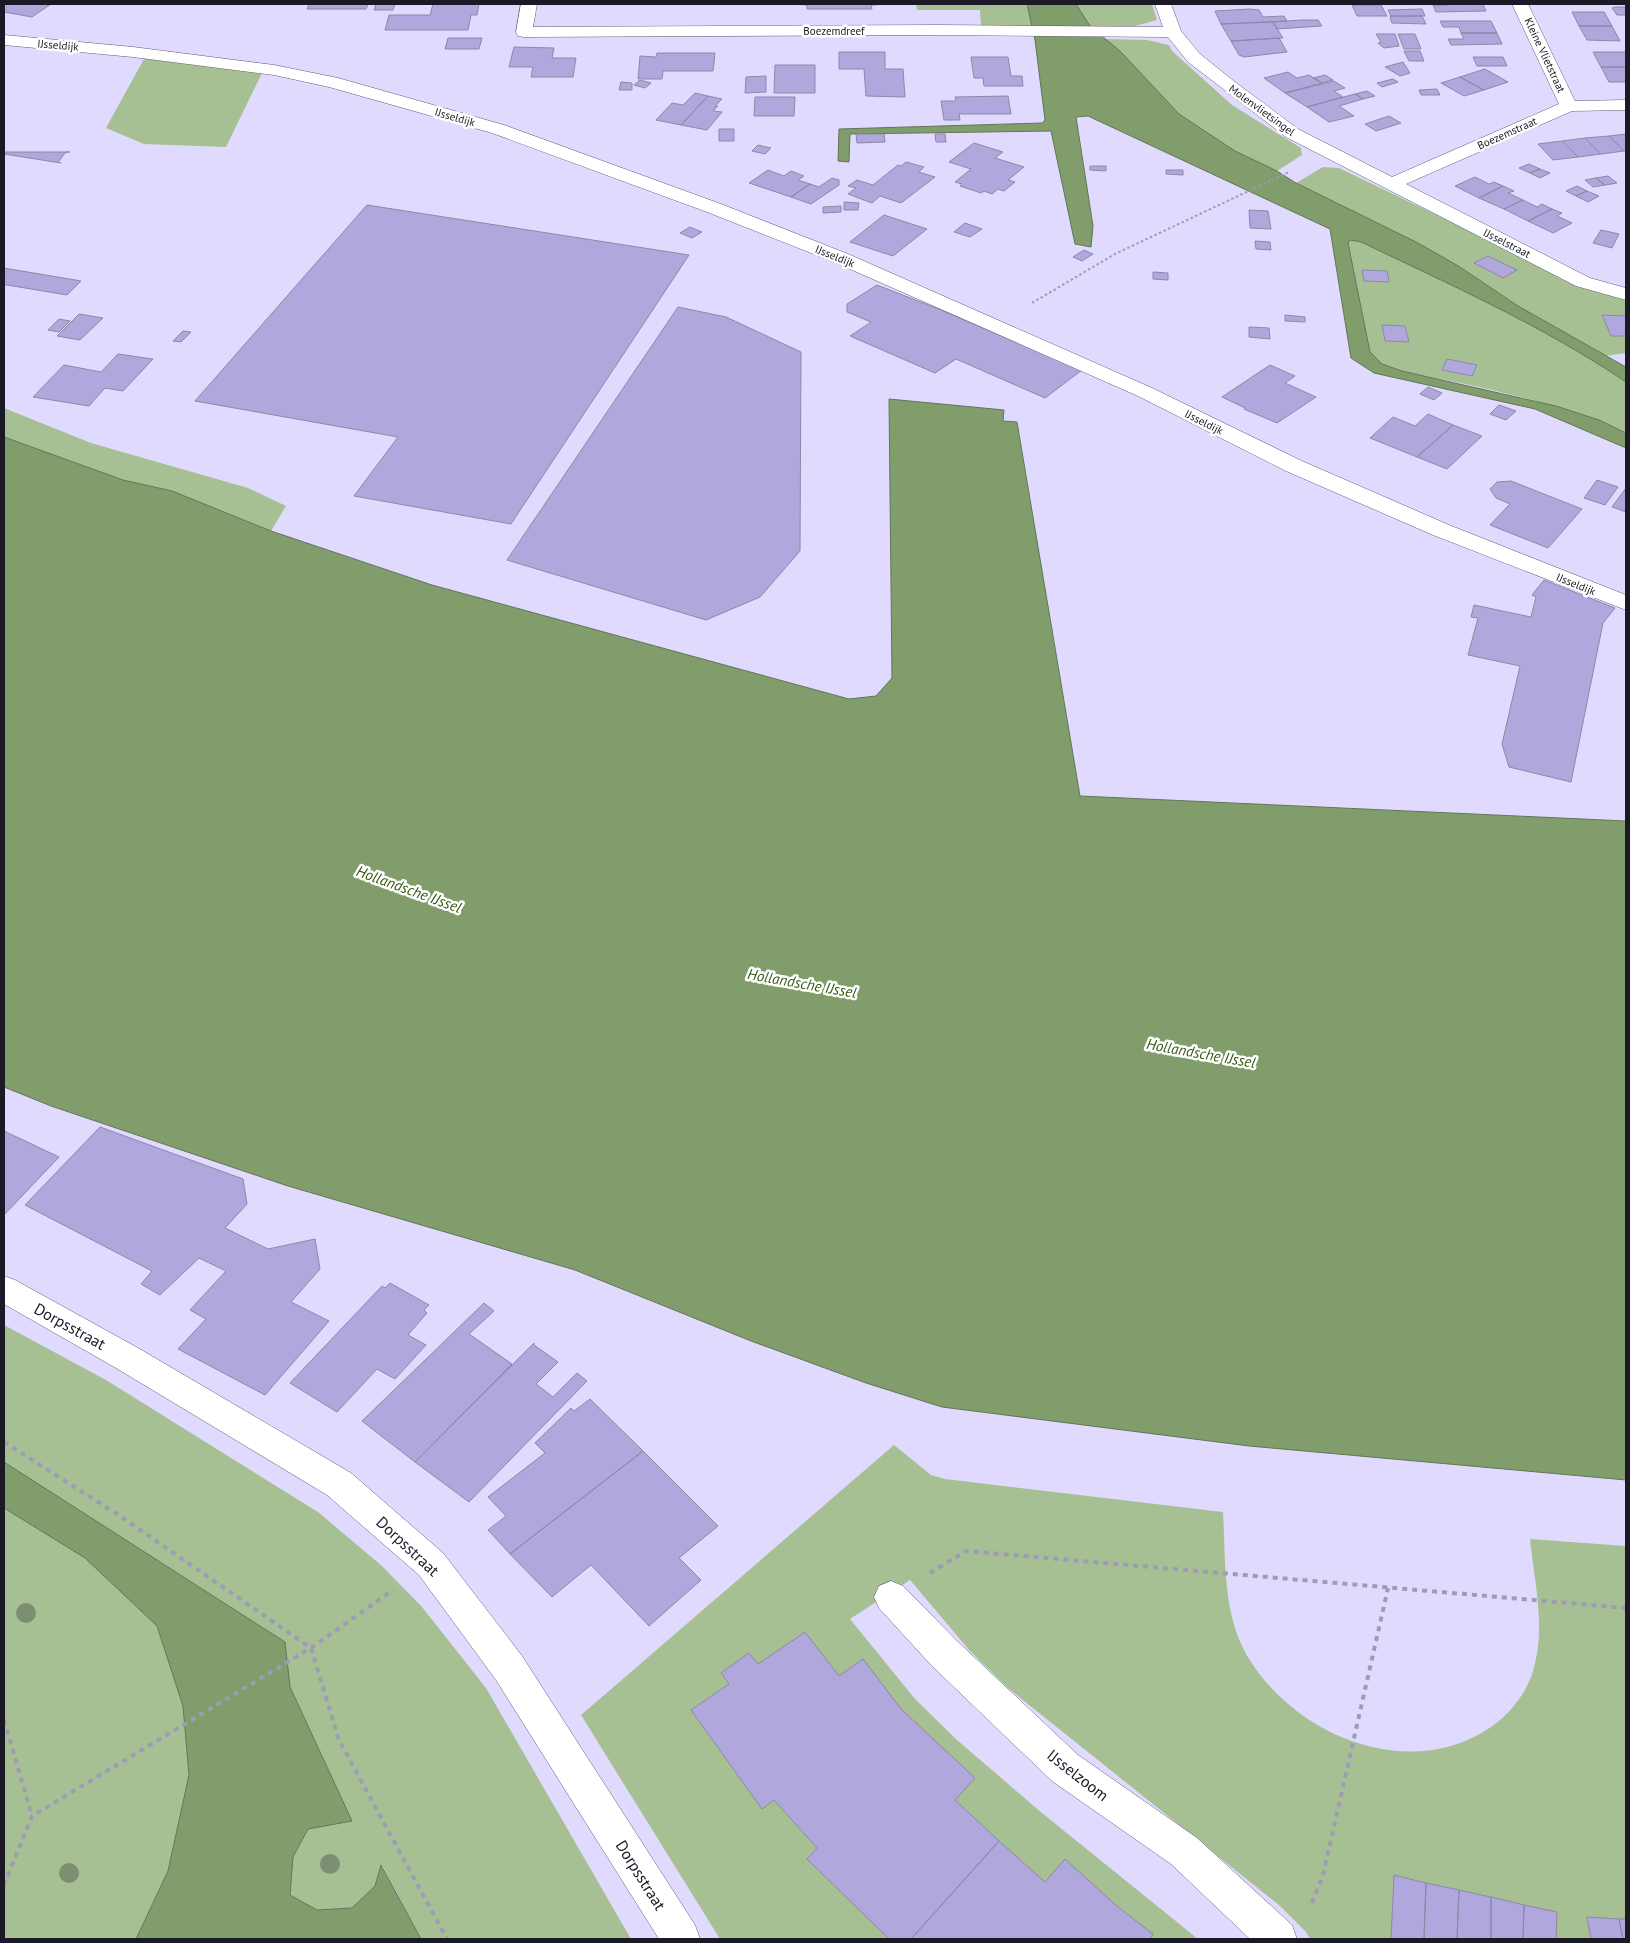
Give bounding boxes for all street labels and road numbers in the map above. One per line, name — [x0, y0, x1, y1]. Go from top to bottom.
street label: Kleine Vlietstraat — [1522, 15, 1569, 95]
street label: Boezemdreef — [803, 24, 865, 38]
street label: IJsseldijk — [37, 36, 80, 54]
street label: Molenvlietsingel — [1226, 81, 1299, 139]
street label: IJsseldijk — [433, 105, 478, 130]
street label: Boezemstraat — [1475, 114, 1539, 152]
street label: IJsselstraat — [1481, 225, 1533, 261]
street label: IJsseldijk — [813, 242, 858, 271]
street label: IJsseldijk — [1182, 406, 1226, 438]
street label: IJsseldijk — [1554, 570, 1599, 599]
street label: Dorpsstraat — [31, 1298, 110, 1354]
street label: Dorpsstraat — [372, 1512, 444, 1581]
street label: IJsselzoom — [1043, 1745, 1113, 1805]
street label: Dorpsstraat — [612, 1836, 671, 1914]

